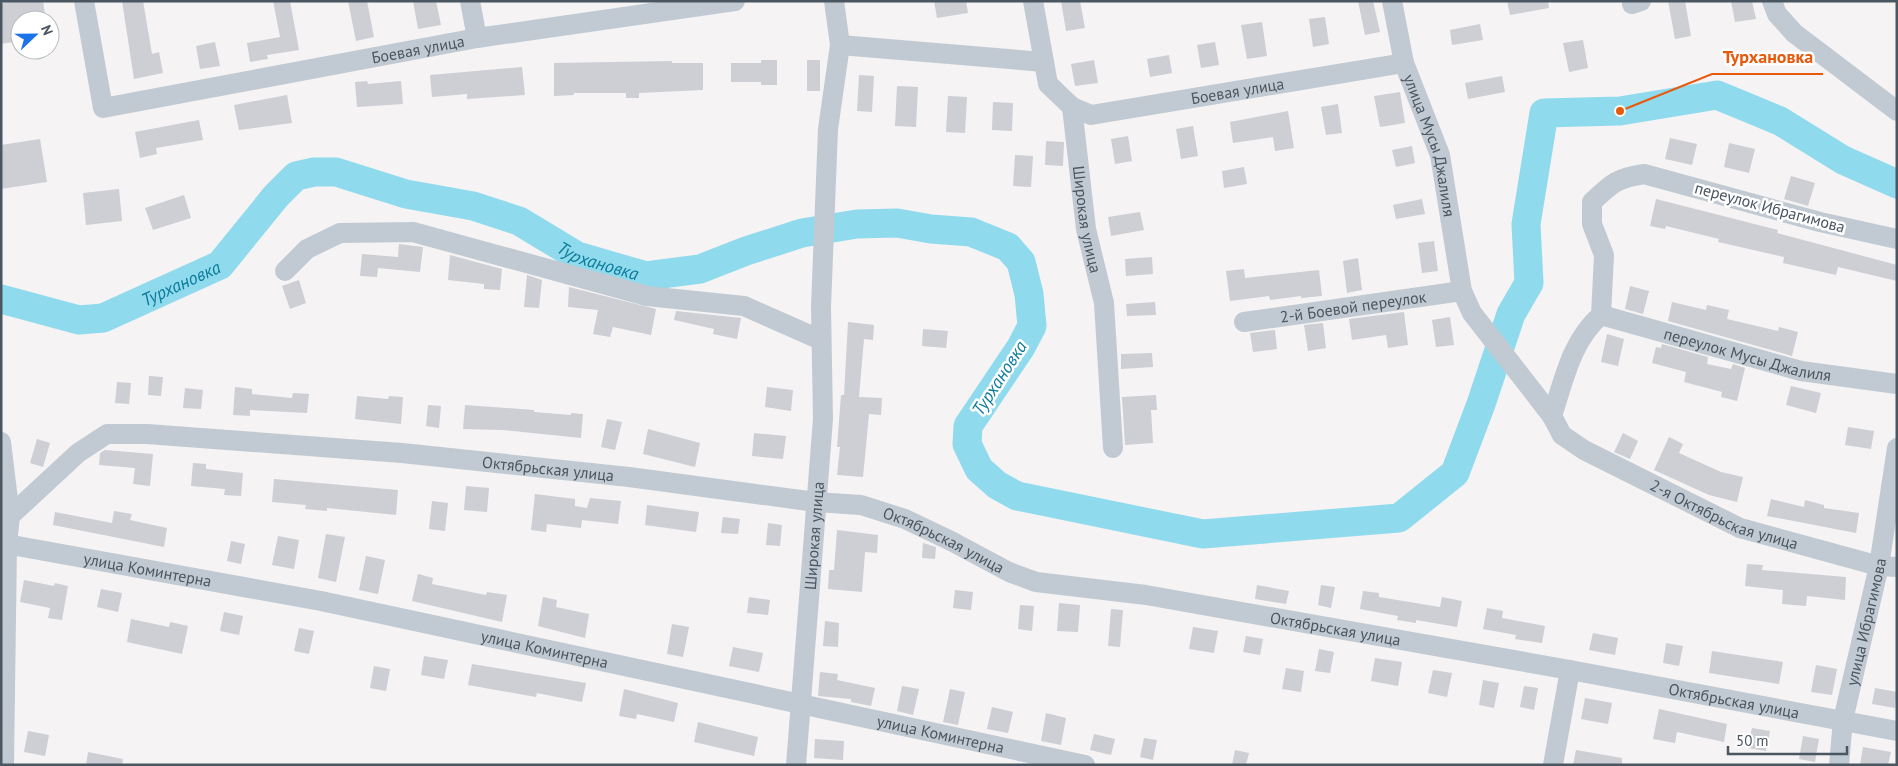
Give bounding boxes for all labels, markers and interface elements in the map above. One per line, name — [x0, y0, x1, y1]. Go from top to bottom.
north arrow — [10, 10, 60, 60]
text: N — [37, 22, 57, 38]
street label: Боевая улица — [370, 31, 466, 68]
callout: Турхановка — [1712, 41, 1823, 74]
text: Турхановка — [1723, 45, 1813, 68]
street label: улица Мусы Джалиля — [1399, 71, 1460, 218]
street label: Боевая улица — [1189, 73, 1285, 108]
street label: Широкая улица — [1069, 165, 1106, 275]
street label: переулок Ибрагимова — [1693, 177, 1847, 237]
water label: Турхановка — [553, 235, 642, 285]
water label: Турхановка — [137, 255, 224, 311]
street label: 2-й Боевой переулок — [1279, 286, 1428, 327]
street label: переулок Мусы Джалиля — [1662, 323, 1833, 385]
water label: Турхановка — [966, 336, 1032, 420]
street label: Октябрьская улица — [481, 452, 615, 485]
street label: 2-я Октябрьская улица — [1647, 475, 1800, 553]
street label: Широкая улица — [800, 481, 828, 590]
street label: Октябрьская улица — [880, 503, 1008, 578]
street label: улица Коминтерна — [82, 548, 213, 591]
street label: улица Ибрагимова — [1841, 557, 1890, 688]
street label: Октябрьская улица — [1268, 607, 1402, 650]
street label: улица Коминтерна — [479, 626, 610, 672]
street label: Октябрьская улица — [1667, 679, 1801, 723]
street label: улица Коминтерна — [875, 711, 1006, 757]
scale bar — [1728, 724, 1847, 756]
text: 50 m — [1736, 731, 1769, 750]

